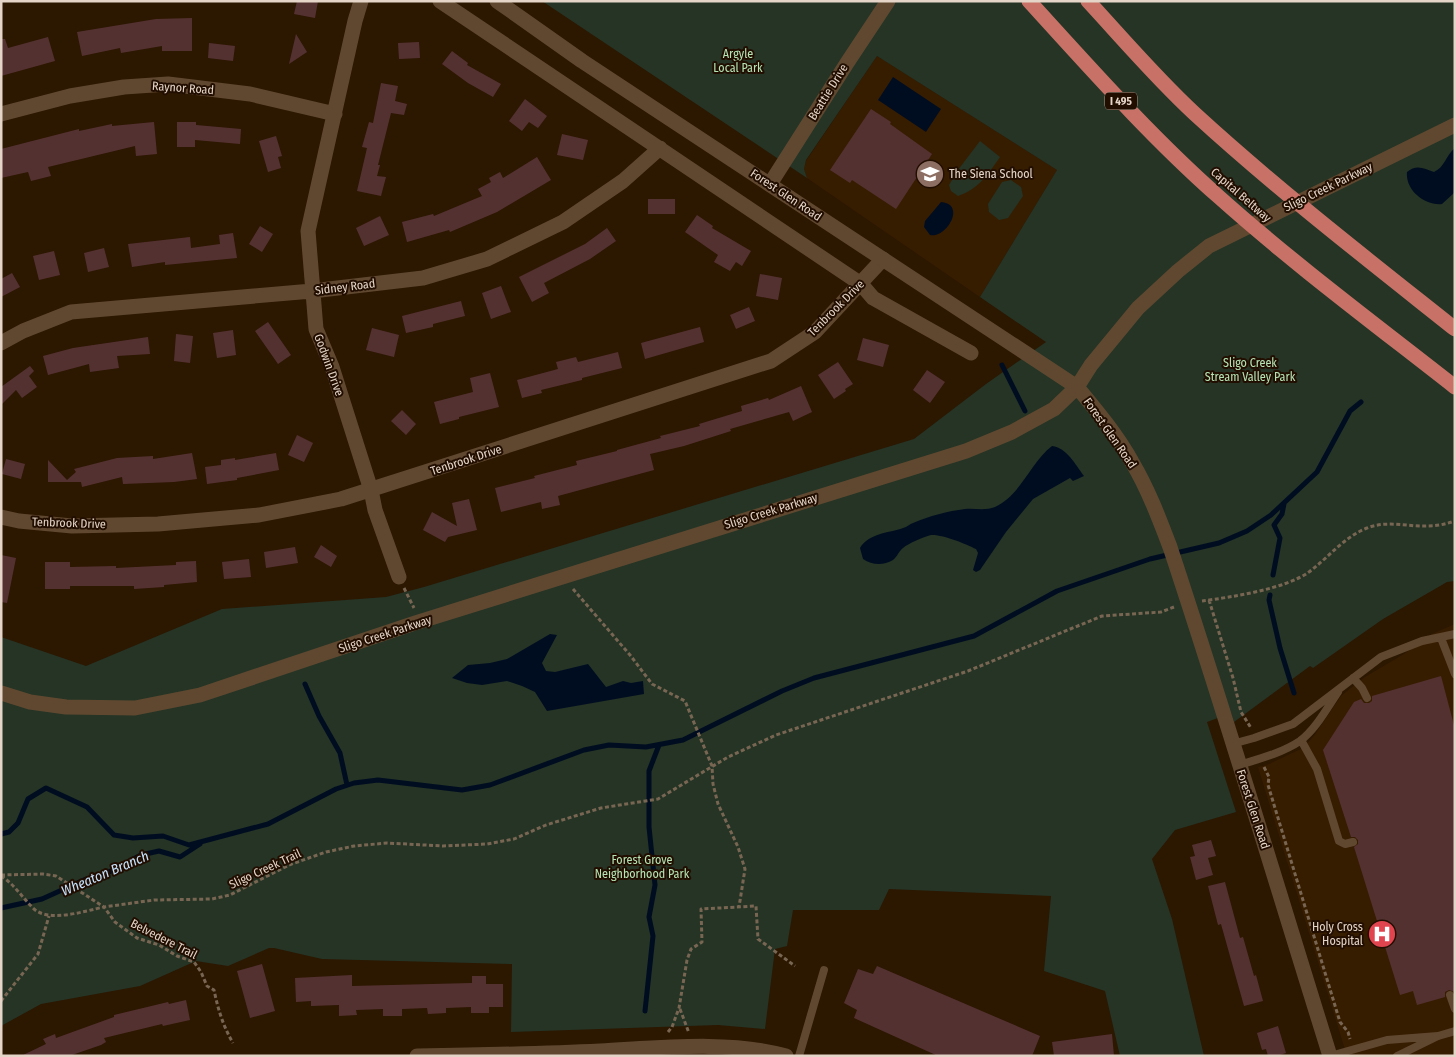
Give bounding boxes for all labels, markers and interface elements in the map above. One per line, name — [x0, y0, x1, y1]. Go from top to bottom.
park label: Argyle Local Park — [713, 47, 763, 75]
street label: Beattie Drive — [805, 61, 851, 123]
street label: Raynor Road — [152, 79, 214, 97]
road number: I 495 — [1105, 92, 1137, 110]
school or university icon: The Siena School — [915, 159, 945, 189]
street label: Sligo Creek Parkway — [1281, 159, 1375, 215]
street label: Capital Beltway — [1208, 165, 1274, 225]
street label: Forest Glen Road — [748, 166, 824, 224]
place label: The Siena School — [949, 167, 1033, 181]
street label: Sidney Road — [314, 276, 376, 298]
street label: Tenbrook Drive — [805, 277, 867, 339]
street label: Godwin Drive — [311, 332, 347, 398]
park label: Sligo Creek Stream Valley Park — [1205, 356, 1296, 384]
street label: Forest Glen Road — [1081, 395, 1139, 471]
street label: Tenbrook Drive — [429, 442, 503, 478]
street label: Sligo Creek Parkway — [723, 490, 820, 532]
street label: Tenbrook Drive — [32, 515, 106, 531]
street label: Sligo Creek Parkway — [337, 612, 434, 656]
street label: Forest Glen Road — [1234, 767, 1272, 851]
street label: Sligo Creek Trail — [227, 846, 303, 892]
water label: Wheaton Branch — [59, 847, 152, 900]
park label: Forest Grove Neighborhood Park — [595, 853, 690, 881]
street label: Belvedere Trail — [128, 916, 200, 962]
hospital icon: Holy Cross Hospital — [1367, 919, 1397, 949]
place label: Holy Cross Hospital — [1312, 920, 1363, 948]

